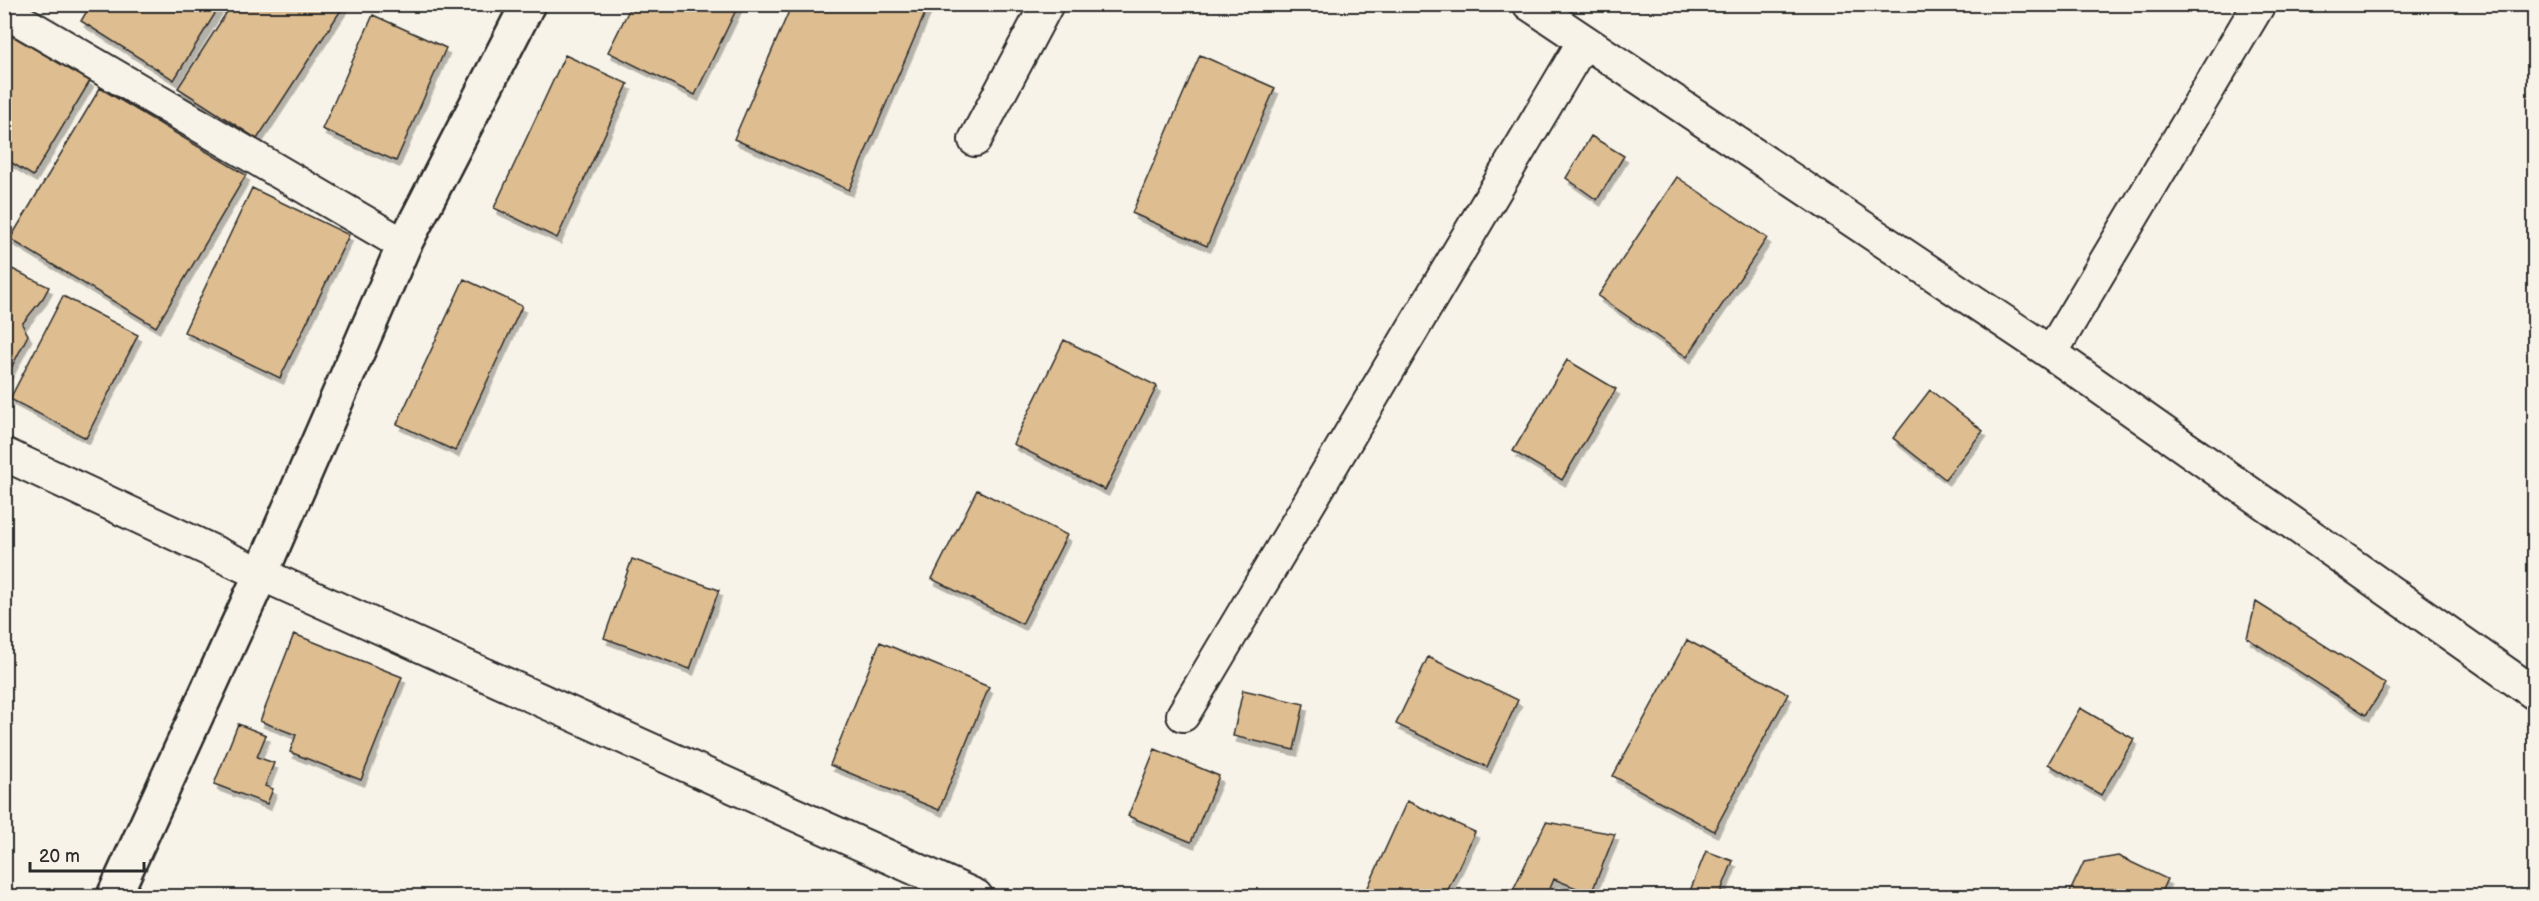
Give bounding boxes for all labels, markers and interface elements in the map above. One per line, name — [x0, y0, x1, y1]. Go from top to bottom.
scale bar — [30, 835, 144, 873]
text: 20 m — [39, 846, 80, 867]

